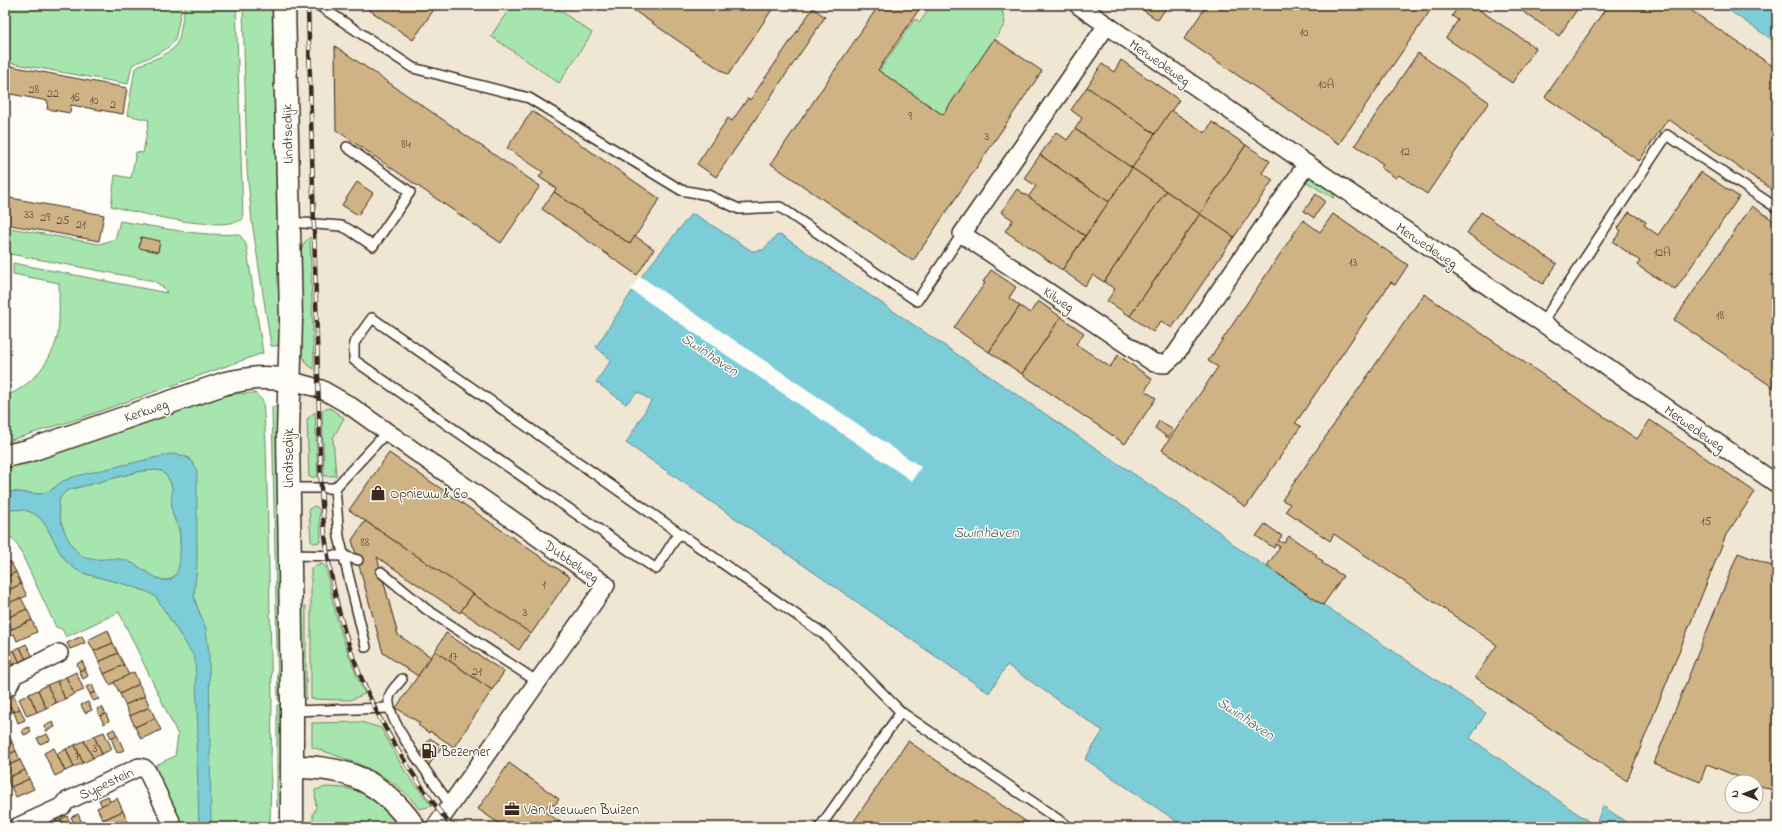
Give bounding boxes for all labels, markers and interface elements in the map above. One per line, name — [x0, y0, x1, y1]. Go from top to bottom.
house number: 10 — [1299, 24, 1309, 42]
street label: Merwedeweg — [1124, 34, 1194, 93]
house number: 10A — [1318, 76, 1334, 94]
house number: 28 — [29, 81, 40, 99]
house number: 22 — [47, 85, 59, 103]
house number: 16 — [70, 89, 80, 107]
house number: 10 — [89, 92, 99, 110]
house number: 2 — [110, 96, 116, 114]
street label: Lindtsedijk — [277, 103, 300, 164]
house number: 9 — [908, 108, 912, 126]
house number: 3 — [985, 128, 990, 146]
house number: 84 — [401, 136, 411, 154]
house number: 12 — [1400, 143, 1410, 161]
house number: 33 — [24, 206, 34, 224]
house number: 29 — [40, 209, 50, 227]
house number: 25 — [57, 212, 70, 230]
house number: 21 — [76, 216, 86, 234]
street label: Merwedeweg — [1391, 218, 1461, 275]
house number: 12A — [1653, 244, 1671, 262]
house number: 13 — [1349, 254, 1357, 272]
street label: Kilweg — [1038, 282, 1078, 319]
house number: 18 — [1716, 307, 1725, 325]
water label: Swinhaven — [676, 327, 743, 382]
street label: Kerkweg — [122, 394, 172, 430]
street label: Merwedeweg — [1659, 400, 1729, 459]
street label: Lindtsedijk — [279, 427, 300, 488]
shop icon: Opnieuw & Co — [369, 484, 387, 502]
place label: Opnieuw & Co — [390, 484, 468, 505]
house number: 15 — [1701, 513, 1711, 531]
water label: Swinhaven — [953, 522, 1019, 544]
house number: 88 — [360, 534, 370, 552]
street label: Dubbelweg — [538, 535, 603, 590]
house number: 1 — [542, 576, 546, 594]
house number: 3 — [523, 604, 528, 622]
house number: 17 — [449, 648, 457, 666]
house number: 21 — [472, 663, 482, 681]
water label: Swinhaven — [1212, 691, 1279, 746]
house number: 3 — [93, 740, 98, 758]
fuel station icon: Bezemer — [420, 742, 438, 760]
place label: Bezemer — [440, 742, 491, 763]
house number: 7 — [75, 748, 80, 766]
street label: Sypestein — [76, 763, 138, 807]
north arrow — [1724, 774, 1764, 814]
text: N — [1727, 790, 1743, 798]
office icon: Van Leeuwen Buizen — [503, 800, 521, 818]
place label: Van Leeuwen Buizen — [523, 800, 639, 821]

